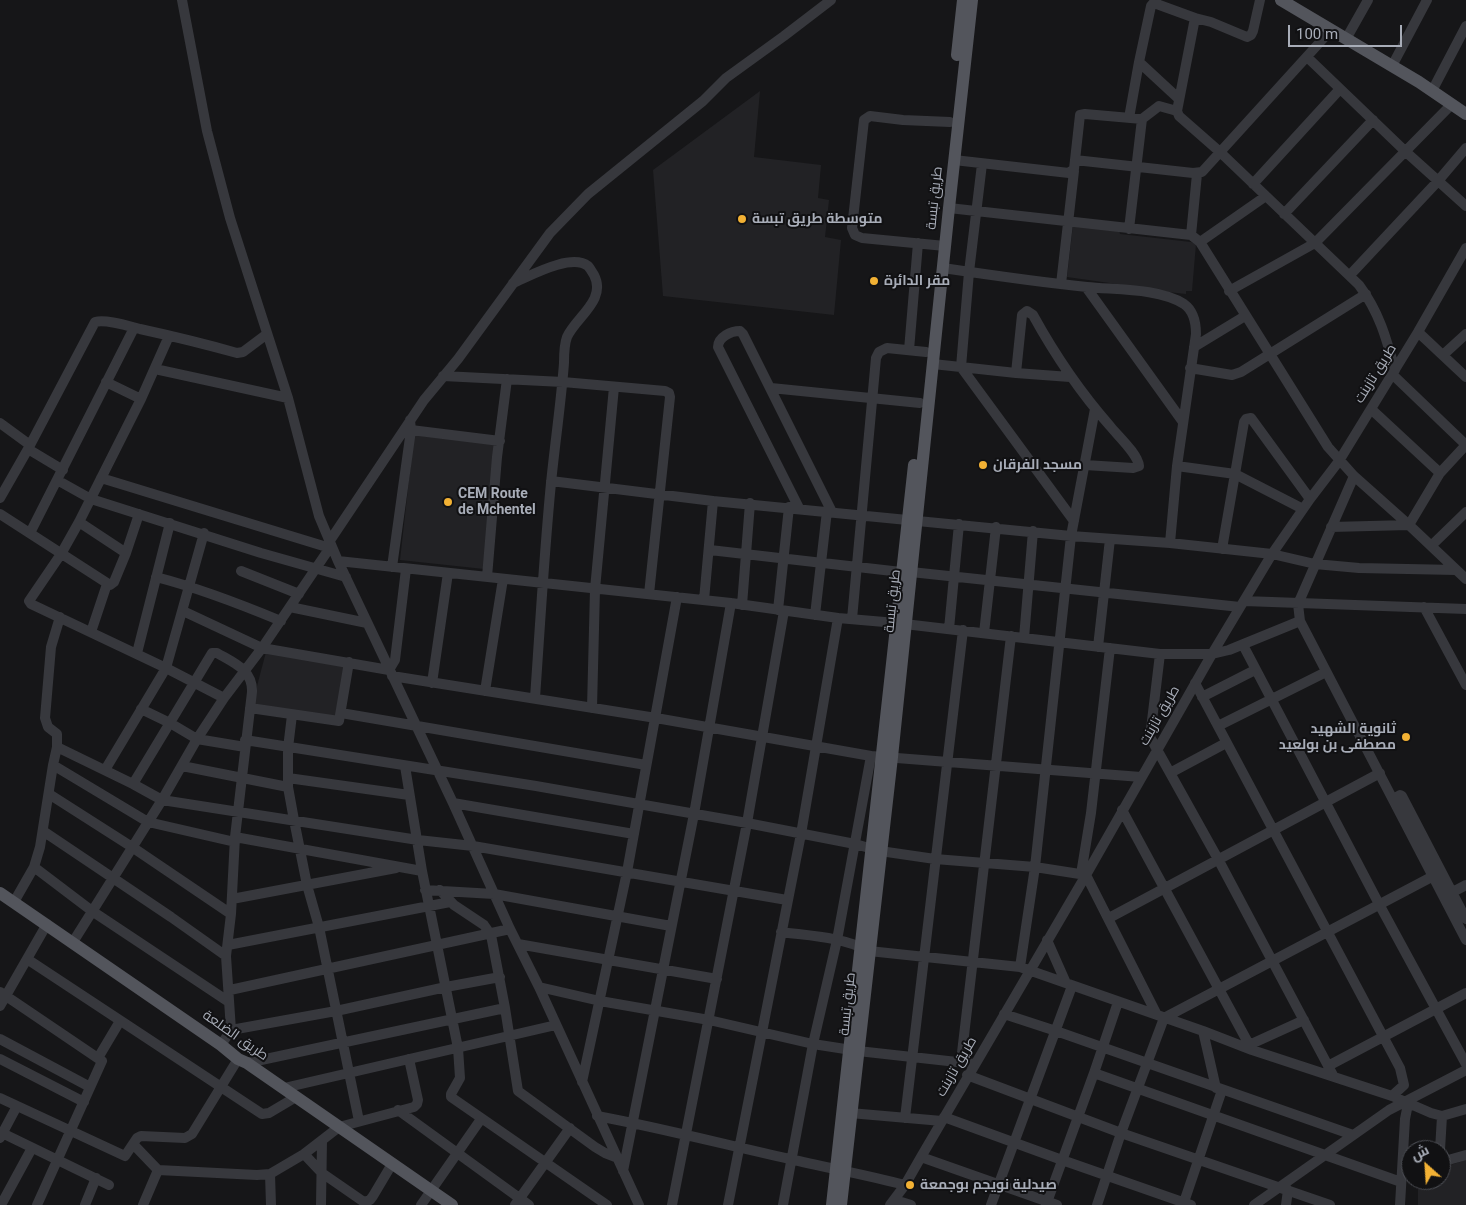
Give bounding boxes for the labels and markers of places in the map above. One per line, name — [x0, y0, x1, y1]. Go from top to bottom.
place label: متوسطة طريق تبسة — [752, 211, 883, 227]
marker: متوسطة طريق تبسة — [736, 213, 748, 225]
place label: مقر الدائرة — [884, 273, 950, 289]
marker: مقر الدائرة — [868, 275, 880, 287]
place label: مسجد الفرقان — [993, 457, 1082, 473]
marker: مسجد الفرقان — [977, 459, 989, 471]
place label: CEM Route de Mchentel — [458, 486, 536, 518]
marker: CEM Route de Mchentel — [442, 496, 454, 508]
place label: ثانوية الشهيد مصطفى بن بولعيد — [1279, 721, 1396, 754]
marker: ثانوية الشهيد مصطفى بن بولعيد — [1400, 731, 1412, 743]
place label: صيدلية نويجم بوجمعة — [920, 1177, 1057, 1193]
marker: صيدلية نويجم بوجمعة — [904, 1179, 916, 1191]

